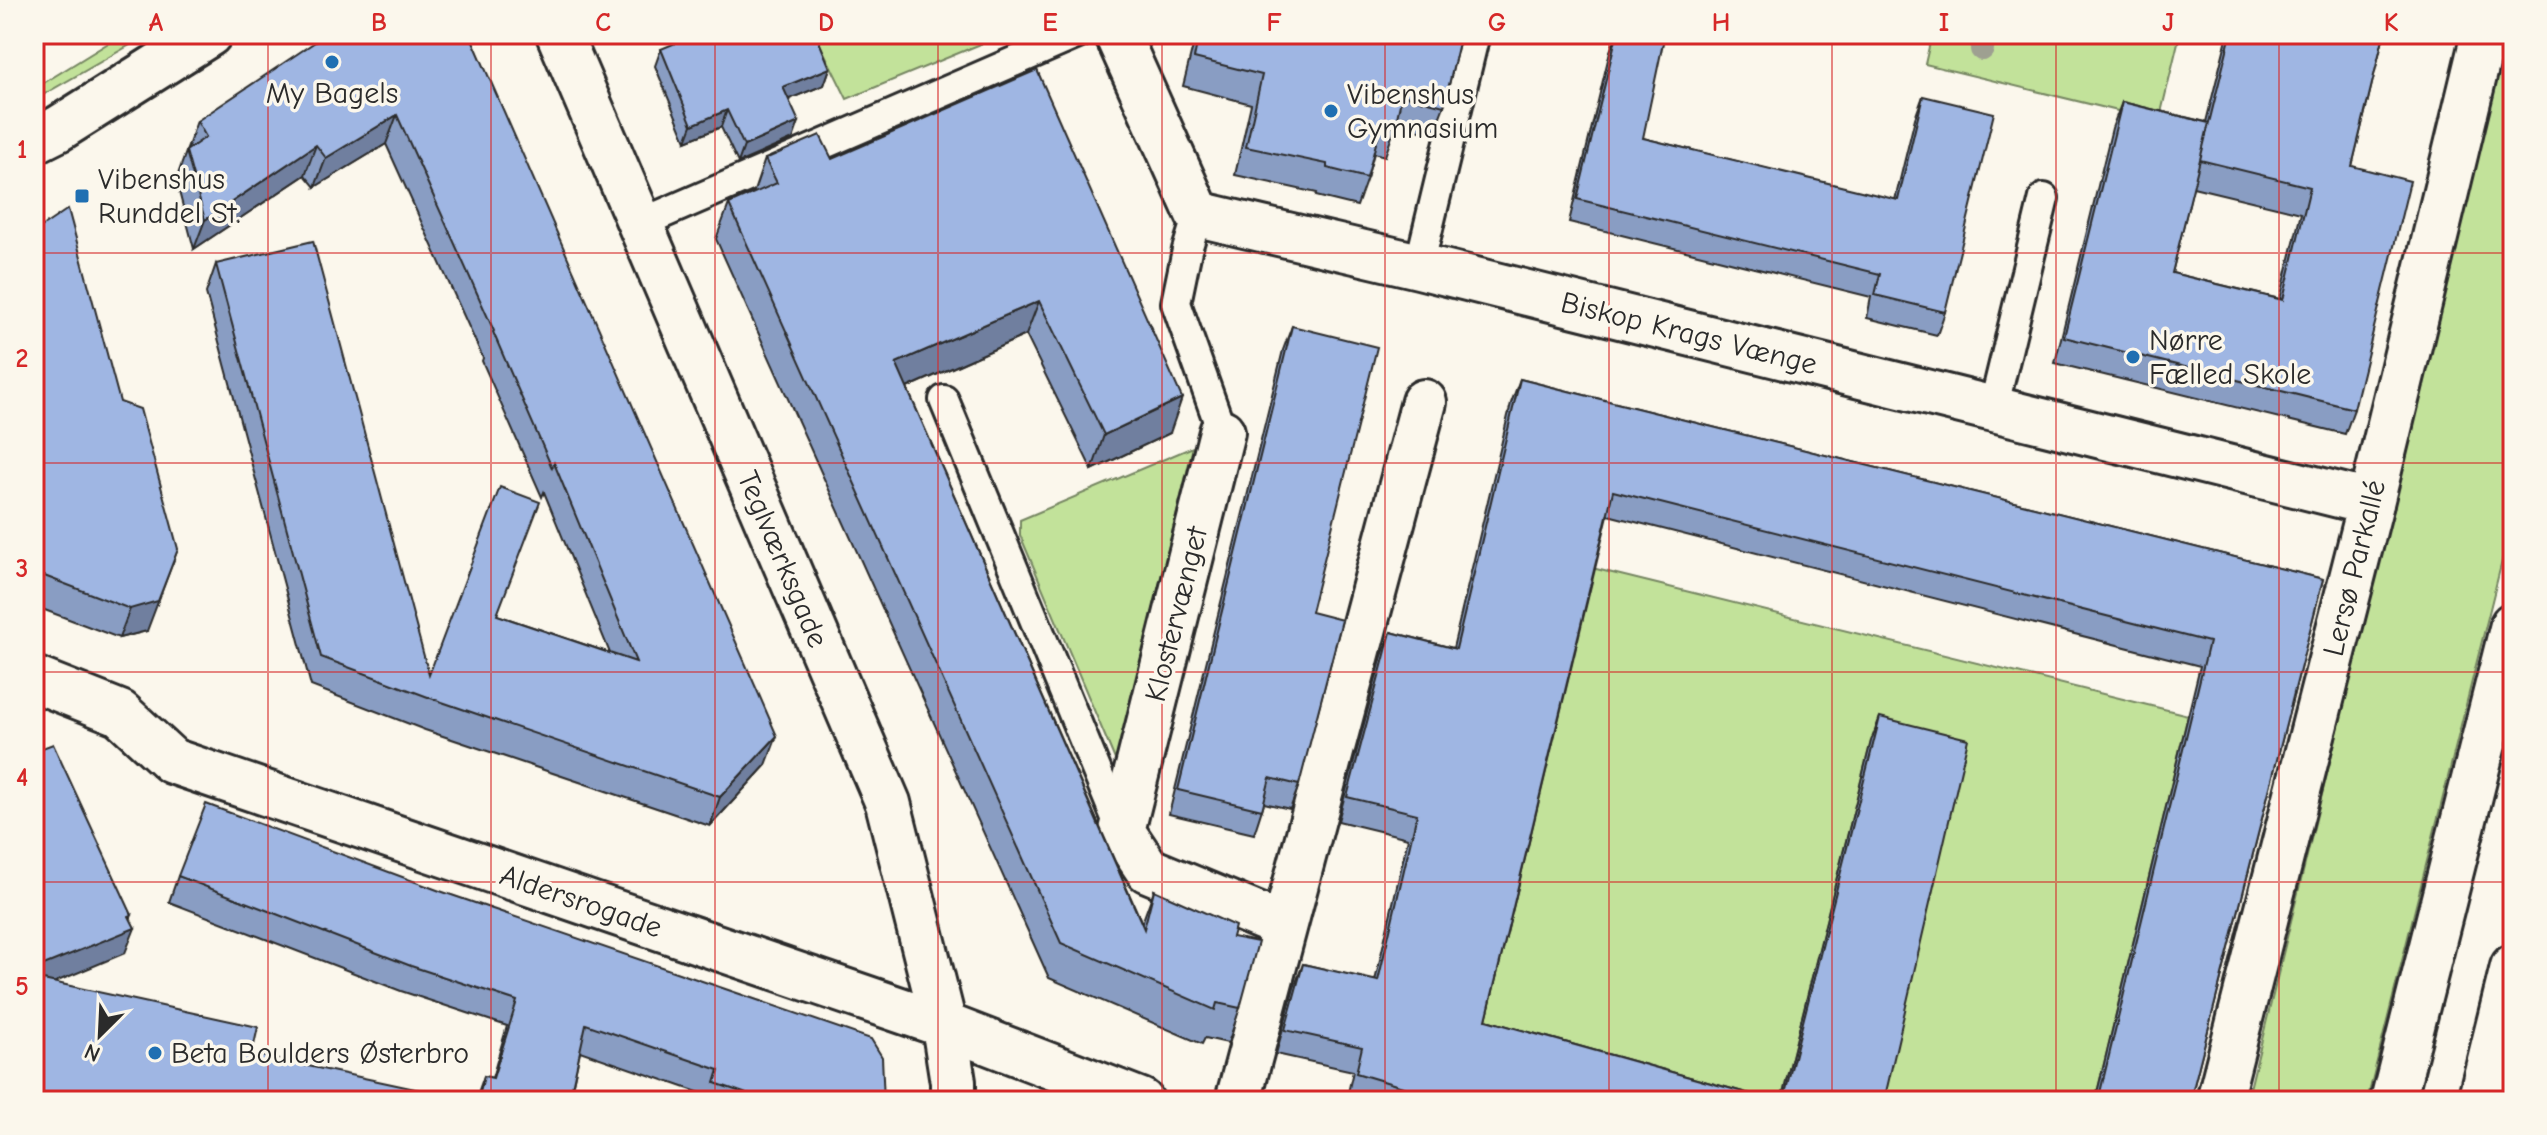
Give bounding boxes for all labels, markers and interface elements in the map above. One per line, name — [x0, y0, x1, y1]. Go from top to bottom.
text: A — [149, 8, 164, 38]
text: B — [371, 8, 387, 38]
text: C — [595, 8, 611, 38]
text: D — [818, 8, 834, 38]
text: E — [1042, 8, 1058, 38]
text: F — [1266, 8, 1282, 38]
text: G — [1488, 8, 1506, 38]
text: H — [1712, 8, 1730, 38]
text: I — [1939, 8, 1949, 38]
text: J — [2162, 8, 2174, 38]
text: K — [2384, 8, 2399, 38]
marker: My Bagels — [323, 53, 341, 71]
place label: My Bagels — [266, 76, 398, 111]
place label: Vibenshus Gymnasium — [1347, 77, 1498, 146]
marker: Vibenshus Gymnasium — [1322, 102, 1340, 120]
text: 1 — [17, 135, 27, 165]
place label: Vibenshus Runddel St. — [98, 162, 241, 231]
marker: Vibenshus Runddel St. — [73, 187, 91, 205]
street label: Biskop Krags Vænge — [1557, 285, 1821, 382]
place label: Nørre Fælled Skole — [2149, 323, 2311, 392]
text: 2 — [16, 344, 28, 374]
marker: Nørre Fælled Skole — [2124, 348, 2142, 366]
street label: Teglværksgade — [730, 466, 835, 653]
street label: Lersø Parkallé — [2316, 476, 2393, 660]
street label: Klostervænget — [1138, 522, 1215, 705]
text: 3 — [16, 554, 28, 584]
text: 4 — [16, 763, 28, 793]
street label: Aldersrogade — [495, 857, 666, 946]
text: 5 — [15, 972, 29, 1002]
north arrow — [60, 995, 140, 1075]
place label: Beta Boulders Østerbro — [171, 1036, 469, 1071]
text: N — [80, 1038, 104, 1067]
marker: Beta Boulders Østerbro — [146, 1044, 164, 1062]

